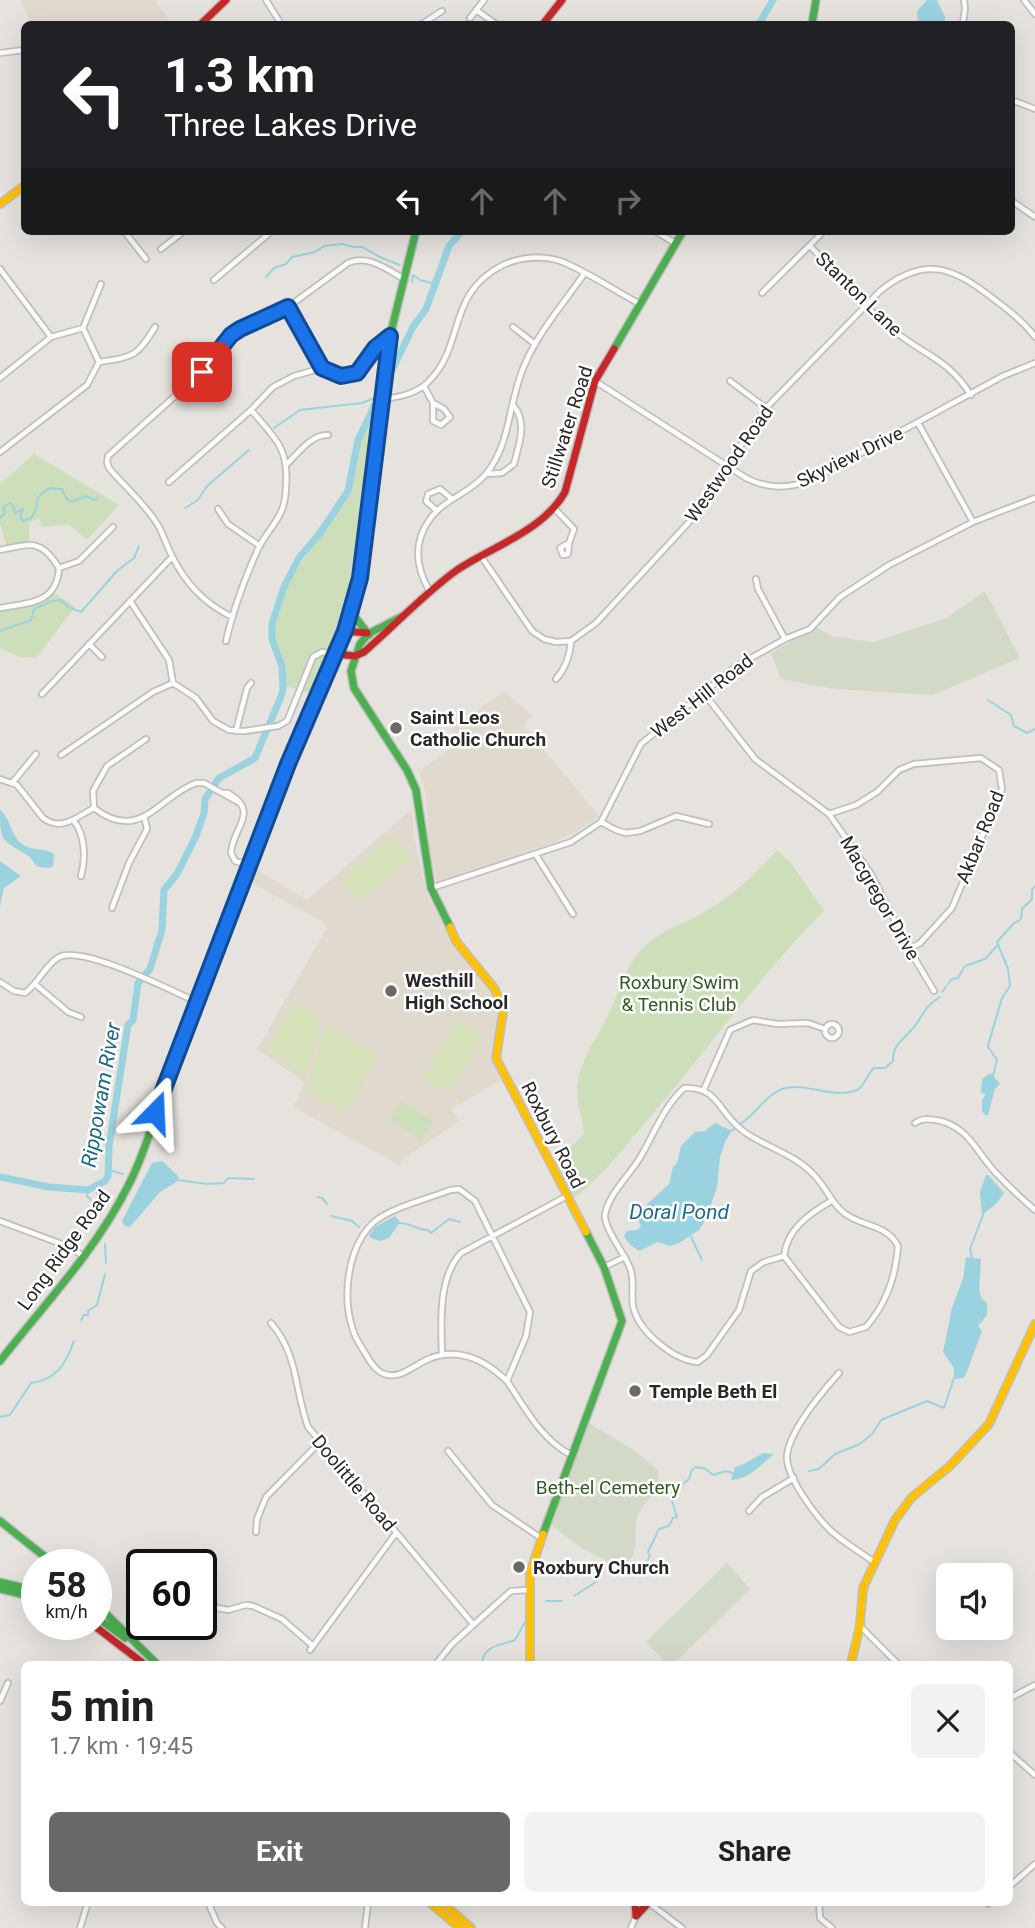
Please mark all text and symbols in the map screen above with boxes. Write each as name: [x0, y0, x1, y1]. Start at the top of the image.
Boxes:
text: 1.3 km: [164, 47, 315, 104]
icon: left: [49, 49, 140, 140]
text: Three Lakes Drive: [164, 106, 417, 144]
icon: left: [390, 182, 428, 220]
icon: ahead: [463, 182, 501, 220]
icon: ahead: [536, 182, 574, 220]
icon: right: [609, 182, 647, 220]
street label: Stanton Lane: [811, 247, 907, 341]
pin: [172, 342, 232, 402]
icon: arrive: [183, 353, 221, 391]
street label: Stillwater Road: [536, 363, 598, 491]
street label: Westwood Road: [680, 401, 778, 527]
street label: Skyview Drive: [793, 421, 907, 493]
street label: West Hill Road: [646, 649, 758, 743]
place label: Saint Leos Catholic Church: [410, 706, 546, 751]
marker: Saint Leos Catholic Church: [388, 720, 404, 736]
street label: Akbar Road: [951, 787, 1009, 887]
street label: Macgregor Drive: [835, 832, 925, 964]
place label: Westhill High School: [405, 969, 508, 1014]
park label: Roxbury Swim & Tennis Club: [619, 971, 739, 1016]
marker: Westhill High School: [383, 983, 399, 999]
water label: Rippowam River: [76, 1020, 126, 1169]
position arrow: [118, 1075, 192, 1149]
street label: Roxbury Road: [516, 1078, 590, 1192]
street label: Long Ridge Road: [13, 1185, 115, 1315]
water label: Doral Pond: [629, 1200, 729, 1224]
place label: Temple Beth El: [649, 1380, 777, 1403]
marker: Temple Beth El: [627, 1383, 643, 1399]
street label: Doolittle Road: [307, 1430, 401, 1536]
park label: Beth-el Cemetery: [536, 1476, 680, 1499]
speed limit sign: 60: [126, 1549, 217, 1640]
place label: Roxbury Church: [533, 1556, 669, 1579]
marker: Roxbury Church: [511, 1559, 527, 1575]
map controls: [936, 1563, 1013, 1640]
button: sound: [936, 1563, 1013, 1640]
text: 58: [46, 1565, 87, 1606]
text: km/h: [45, 1601, 88, 1622]
text: 5 min: [49, 1682, 155, 1731]
button: close: [911, 1684, 985, 1758]
text: 1.7 km · 19:45: [49, 1733, 193, 1760]
button: Exit: [49, 1812, 510, 1892]
button: Share: [524, 1812, 985, 1892]

